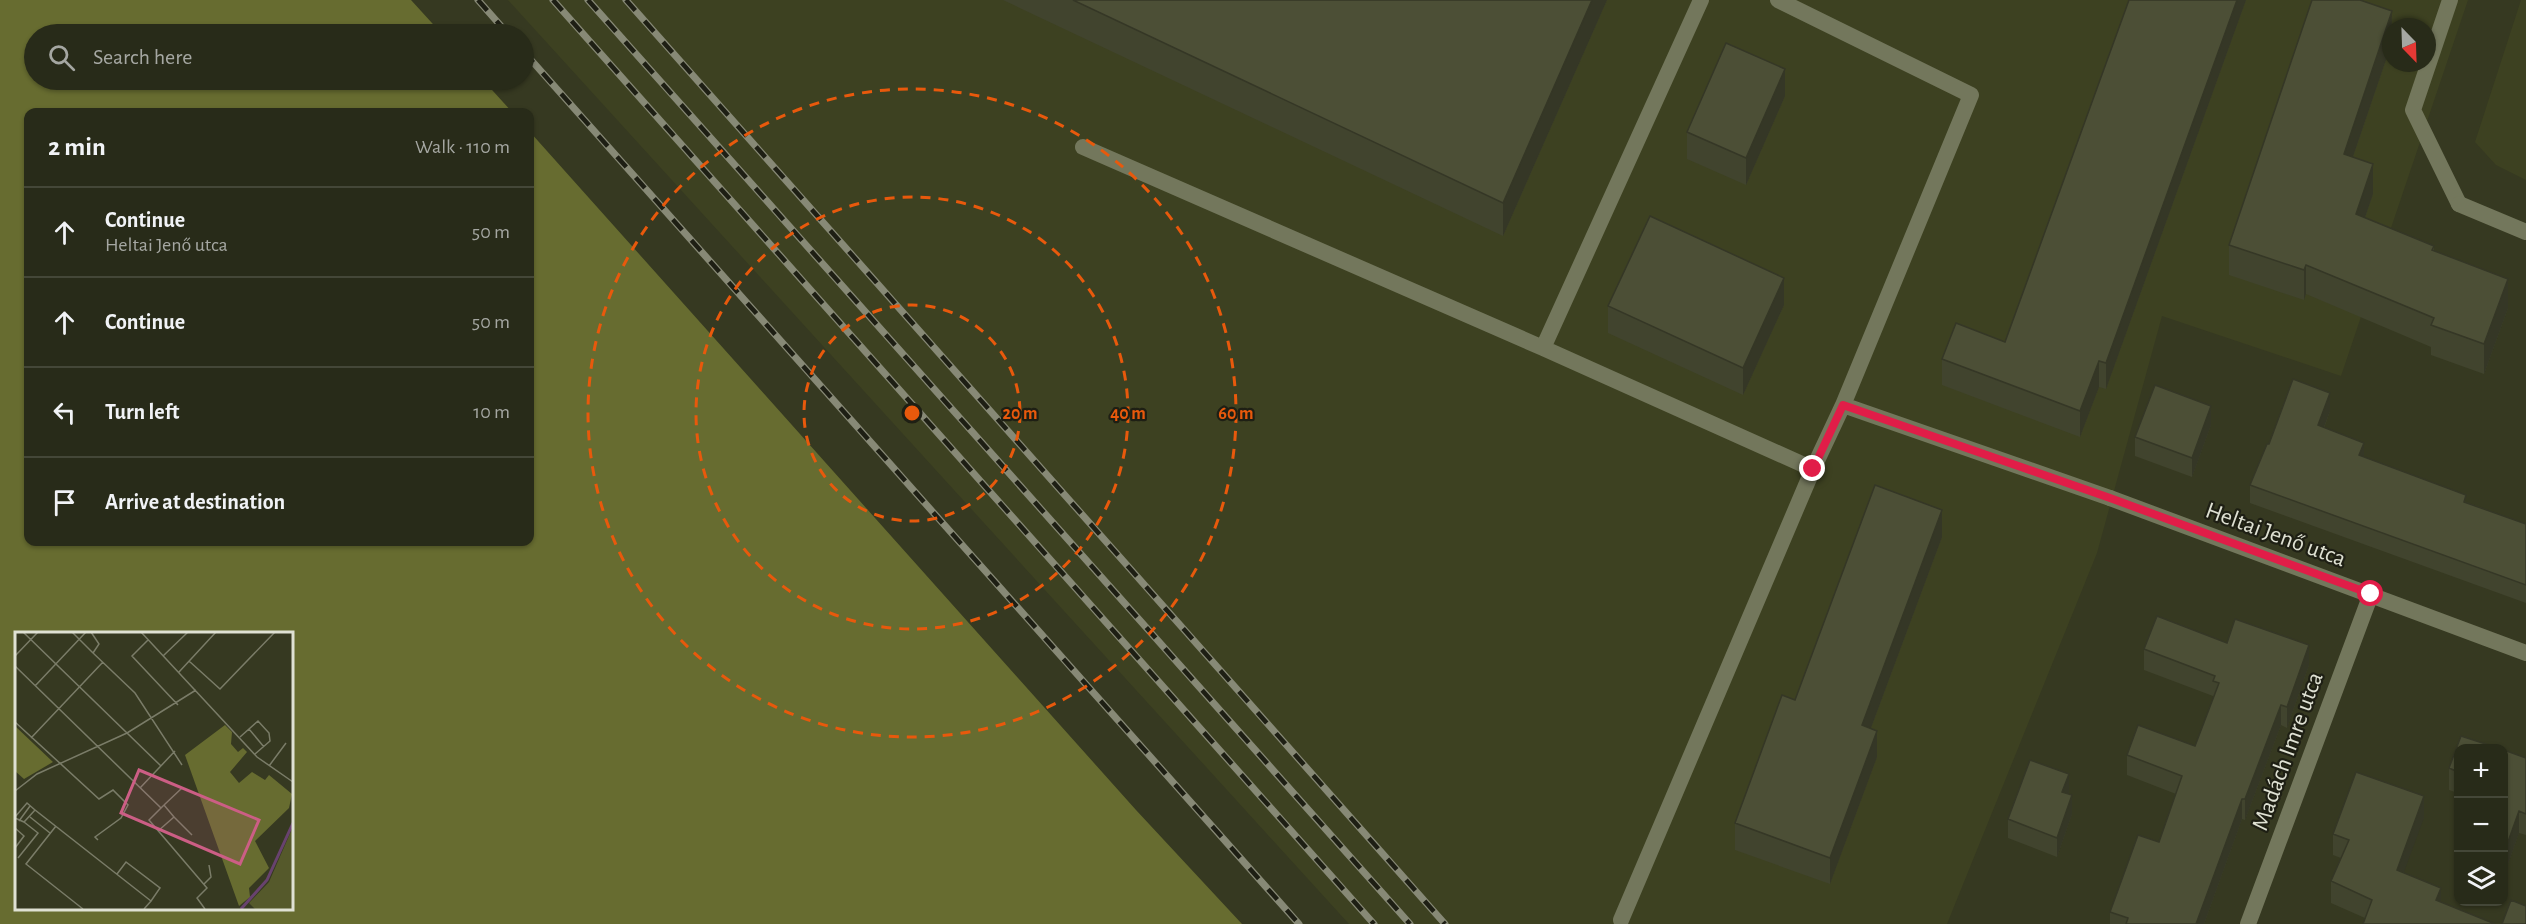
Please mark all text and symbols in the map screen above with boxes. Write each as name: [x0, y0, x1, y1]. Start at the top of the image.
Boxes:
north arrow: [2382, 18, 2436, 72]
search box: [24, 24, 534, 90]
icon: search: [45, 41, 78, 74]
text: Search here: [93, 46, 192, 68]
text: 2 min: [48, 134, 106, 160]
text: Walk · 110 m: [415, 137, 510, 157]
text: Continue: [105, 209, 185, 231]
icon: ahead: [48, 216, 81, 249]
text: 50 m: [472, 222, 510, 242]
text: Heltai Jenő utca: [105, 235, 228, 255]
icon: ahead: [48, 306, 81, 339]
text: Continue: [105, 311, 185, 333]
text: 50 m: [472, 312, 510, 332]
icon: left: [48, 396, 81, 429]
text: Turn left: [105, 401, 179, 423]
text: 10 m: [473, 402, 510, 422]
centre of rings: [902, 403, 922, 423]
text: 20 m: [1002, 405, 1038, 423]
text: 40 m: [1110, 405, 1146, 423]
text: 60 m: [1218, 405, 1254, 423]
route end: [1799, 455, 1825, 481]
icon: arrive: [48, 486, 81, 519]
text: Arrive at destination: [105, 491, 285, 513]
street label: Heltai Jenő utca: [2202, 498, 2349, 571]
route start: [2357, 580, 2383, 606]
inset map: [15, 632, 292, 909]
street label: Madách Imre utca: [2248, 669, 2328, 834]
map controls: [2454, 744, 2508, 906]
button: +: [2454, 744, 2508, 798]
button: −: [2454, 798, 2508, 852]
button: layers: [2454, 852, 2508, 906]

